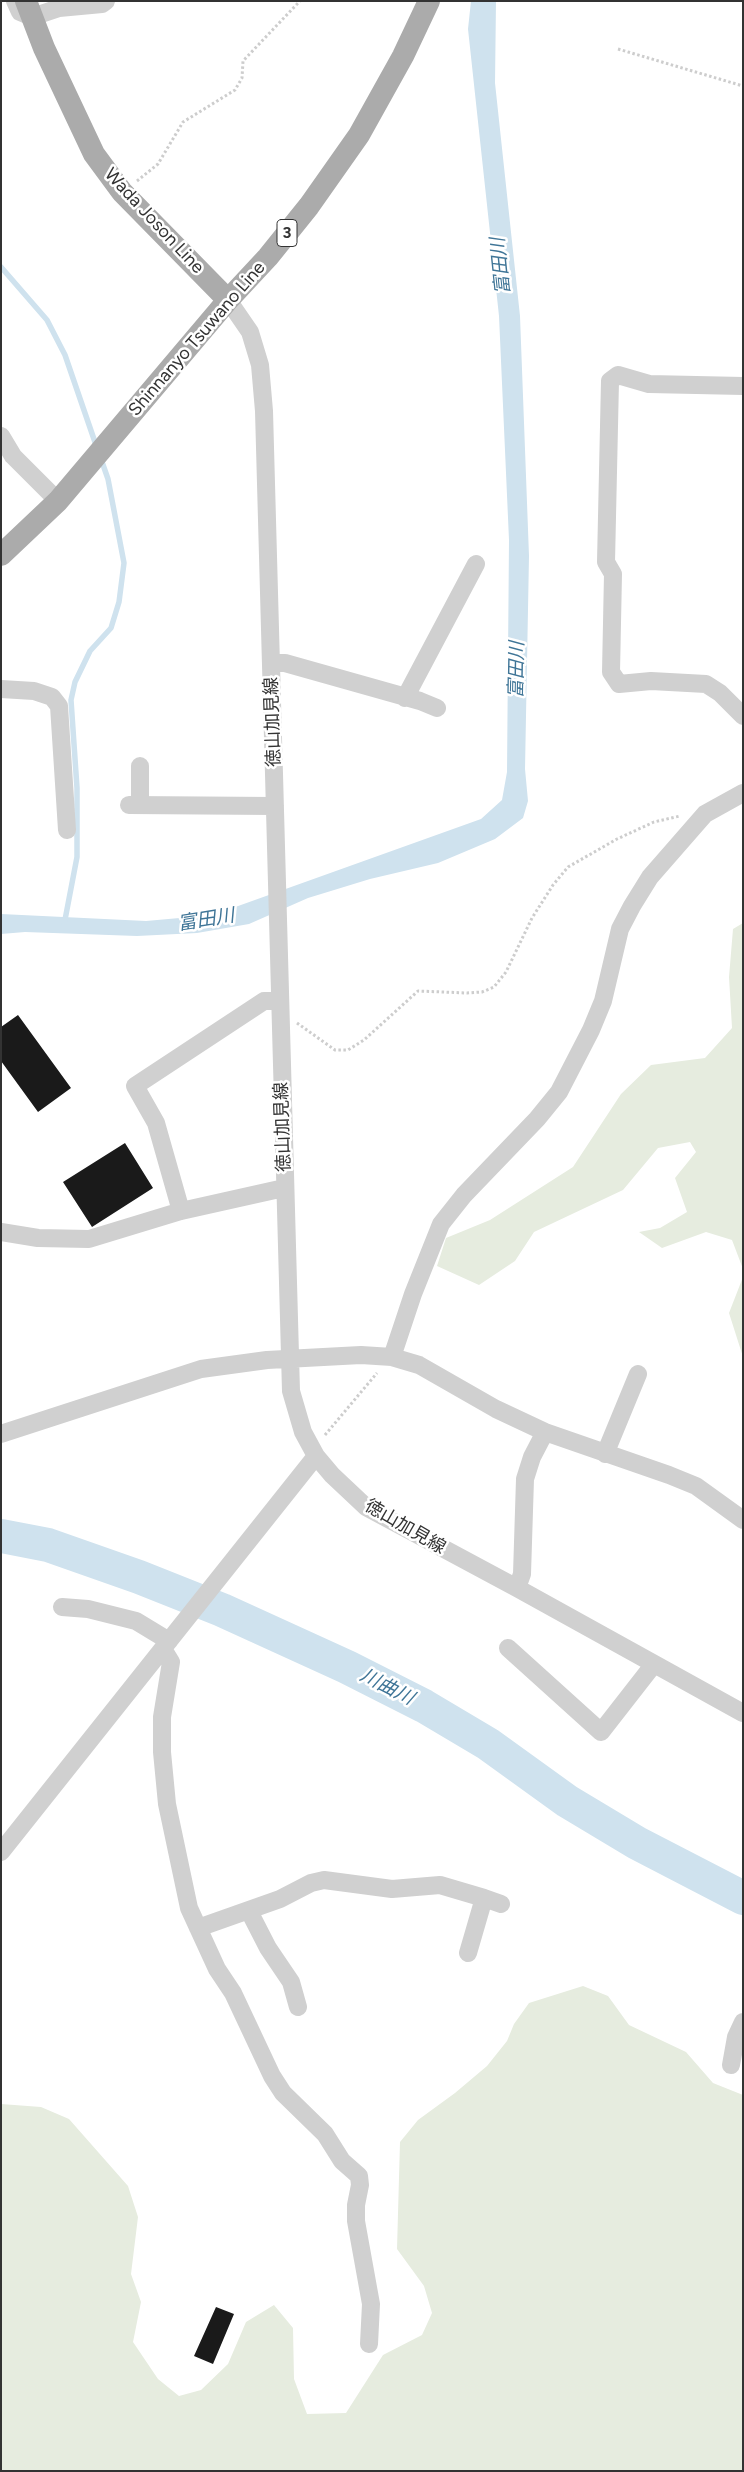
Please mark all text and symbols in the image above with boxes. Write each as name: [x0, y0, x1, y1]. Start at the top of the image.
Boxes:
street label: Wada Joson Line: [100, 164, 208, 278]
road number: 3: [277, 220, 297, 247]
water label: 富田川: [487, 236, 515, 296]
street label: Shinnanyo Tsuwano Line: [124, 257, 270, 421]
water label: 富田川: [505, 641, 529, 699]
street label: 徳山加見線: [261, 677, 285, 767]
water label: 富田川: [176, 904, 236, 936]
street label: 徳山加見線: [271, 1082, 295, 1172]
street label: 徳山加見線: [361, 1495, 449, 1559]
water label: 川曲川: [356, 1664, 418, 1710]

